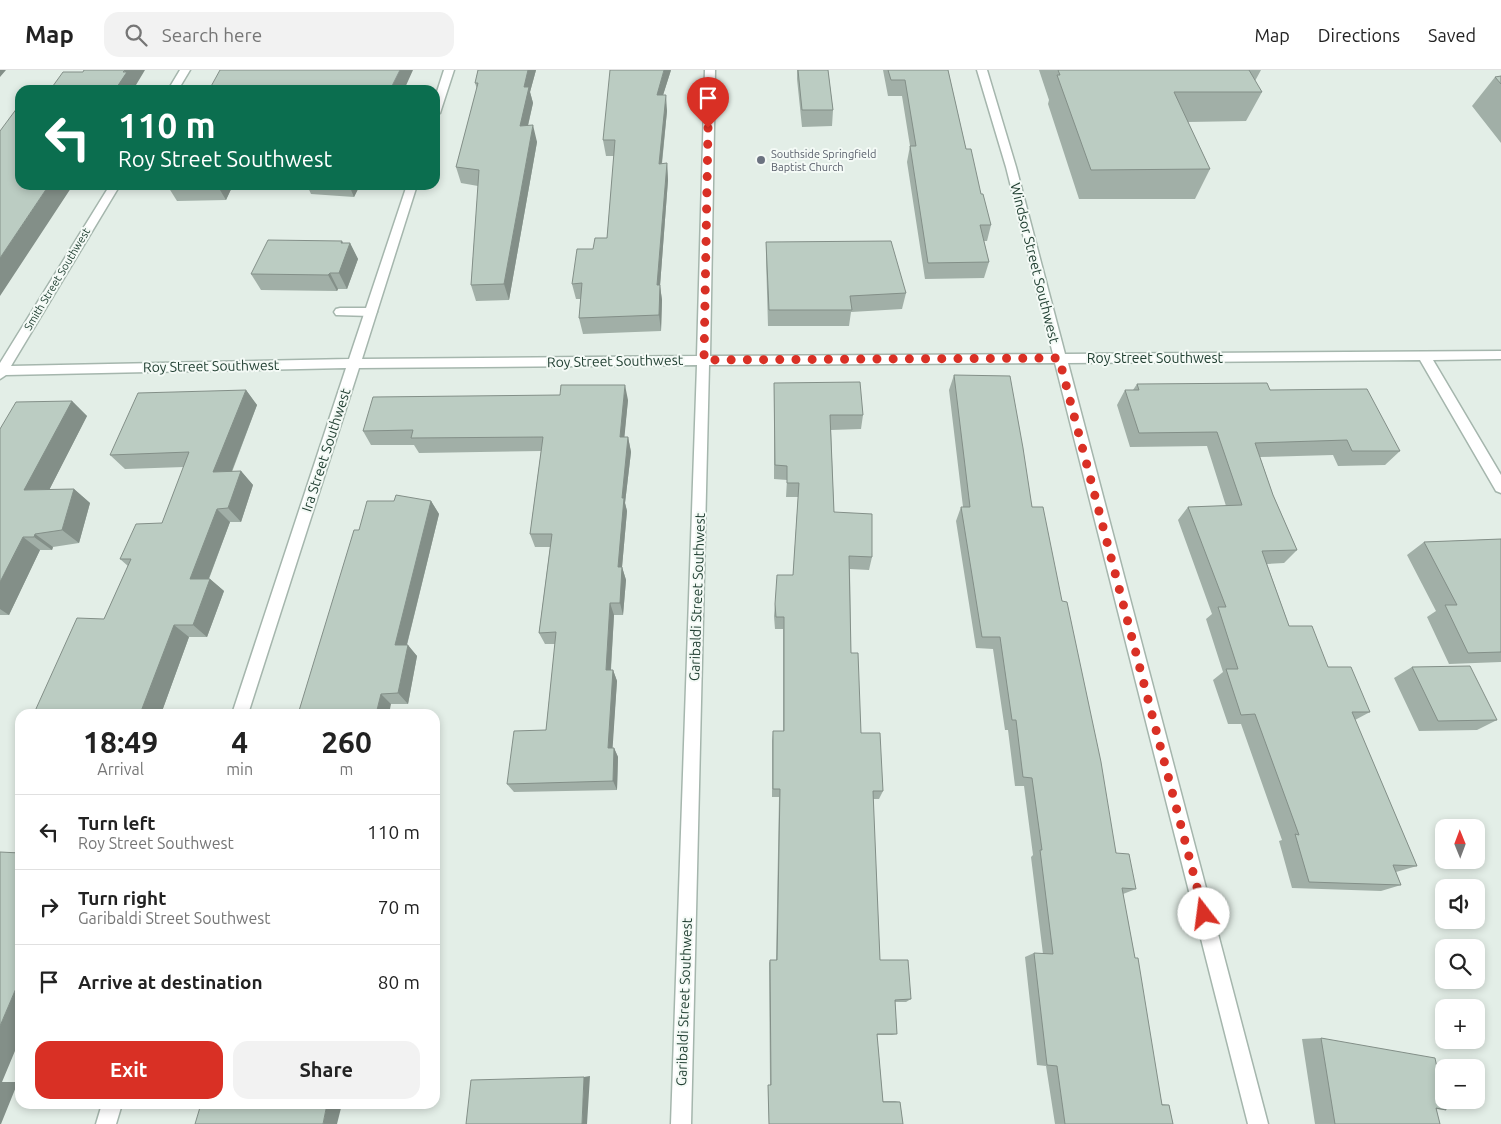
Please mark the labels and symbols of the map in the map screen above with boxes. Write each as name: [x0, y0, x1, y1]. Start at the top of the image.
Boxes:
pin: [687, 77, 729, 128]
place label: Southside Springfield Baptist Church: [771, 148, 876, 173]
marker: Southside Springfield Baptist Church: [755, 154, 767, 166]
street label: Windsor Street Southwest: [1007, 181, 1063, 345]
street label: Smith Street Southwest: [22, 225, 93, 332]
street label: Roy Street Southwest: [1087, 350, 1224, 366]
street label: Roy Street Southwest: [547, 352, 684, 370]
street label: Roy Street Southwest: [143, 357, 280, 375]
street label: Ira Street Southwest: [299, 386, 354, 514]
street label: Garibaldi Street Southwest: [686, 512, 708, 681]
north arrow: [1435, 819, 1485, 869]
position arrow: [1177, 887, 1229, 939]
street label: Garibaldi Street Southwest: [673, 917, 695, 1086]

